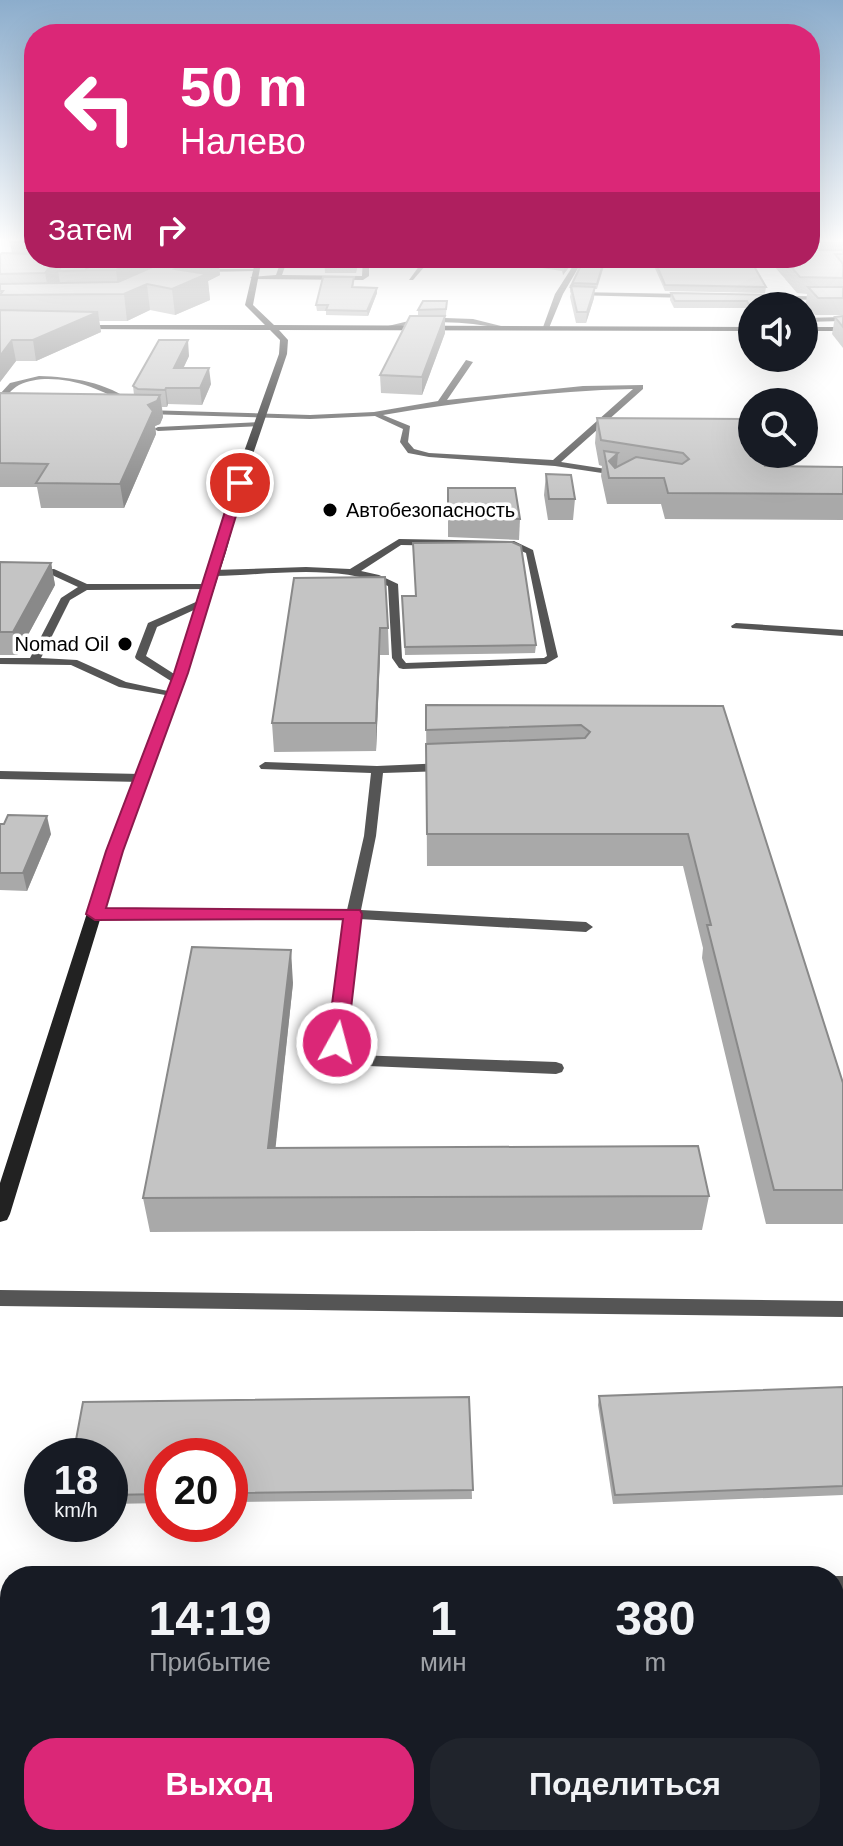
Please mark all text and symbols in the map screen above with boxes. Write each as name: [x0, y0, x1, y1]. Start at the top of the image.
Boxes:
text: 50 m: [180, 55, 308, 118]
icon: left: [48, 56, 152, 160]
text: Налево: [180, 121, 306, 162]
icon: right: [149, 208, 193, 252]
text: Затем: [48, 213, 133, 246]
map controls: [738, 292, 818, 468]
button: sound: [738, 292, 818, 372]
button: search: [738, 388, 818, 468]
pin: [206, 449, 274, 517]
icon: arrive: [218, 461, 262, 505]
place label: Автобезопасность: [346, 499, 515, 521]
marker: Автобезопасность: [321, 501, 339, 519]
place label: Nomad Oil: [15, 633, 109, 655]
marker: Nomad Oil: [116, 635, 134, 653]
position arrow: [295, 1001, 379, 1085]
speed limit sign: 20: [144, 1438, 248, 1542]
text: 18: [54, 1458, 98, 1502]
text: km/h: [54, 1499, 98, 1521]
text: 14:19: [149, 1592, 271, 1645]
text: 1: [430, 1592, 457, 1645]
text: 380: [615, 1592, 695, 1645]
text: Прибытие: [149, 1647, 271, 1677]
text: мин: [420, 1647, 467, 1677]
text: m: [645, 1647, 666, 1677]
button: Выход: [24, 1738, 414, 1830]
button: Поделиться: [430, 1738, 820, 1830]

